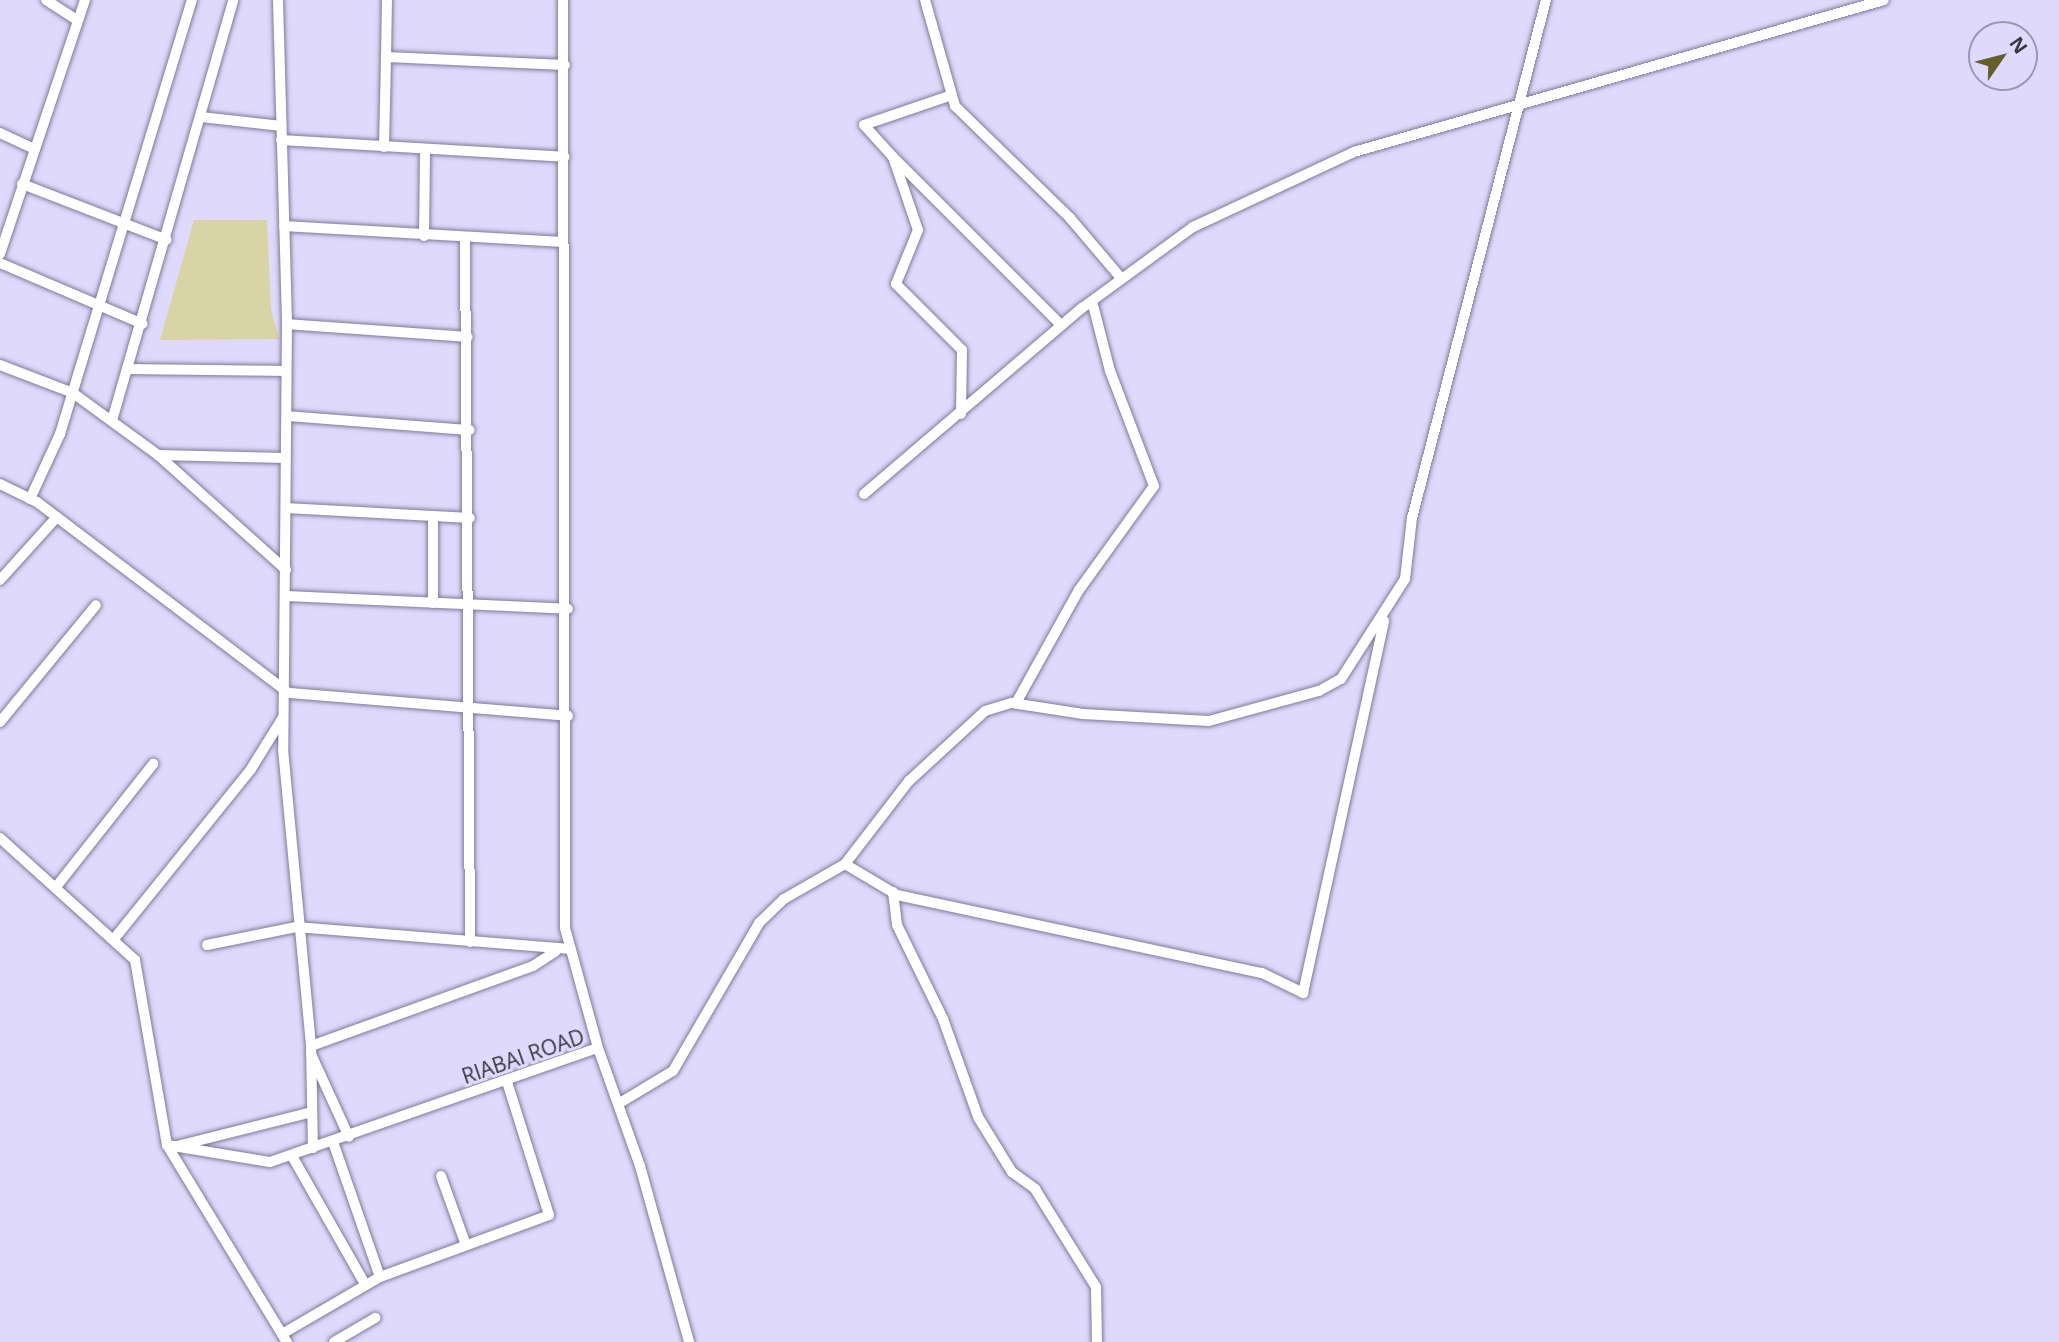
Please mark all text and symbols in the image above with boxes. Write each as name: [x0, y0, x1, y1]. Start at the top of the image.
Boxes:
north arrow: [1968, 21, 2038, 91]
text: N: [2003, 31, 2034, 59]
street label: RIABAI ROAD: [458, 1023, 588, 1089]

